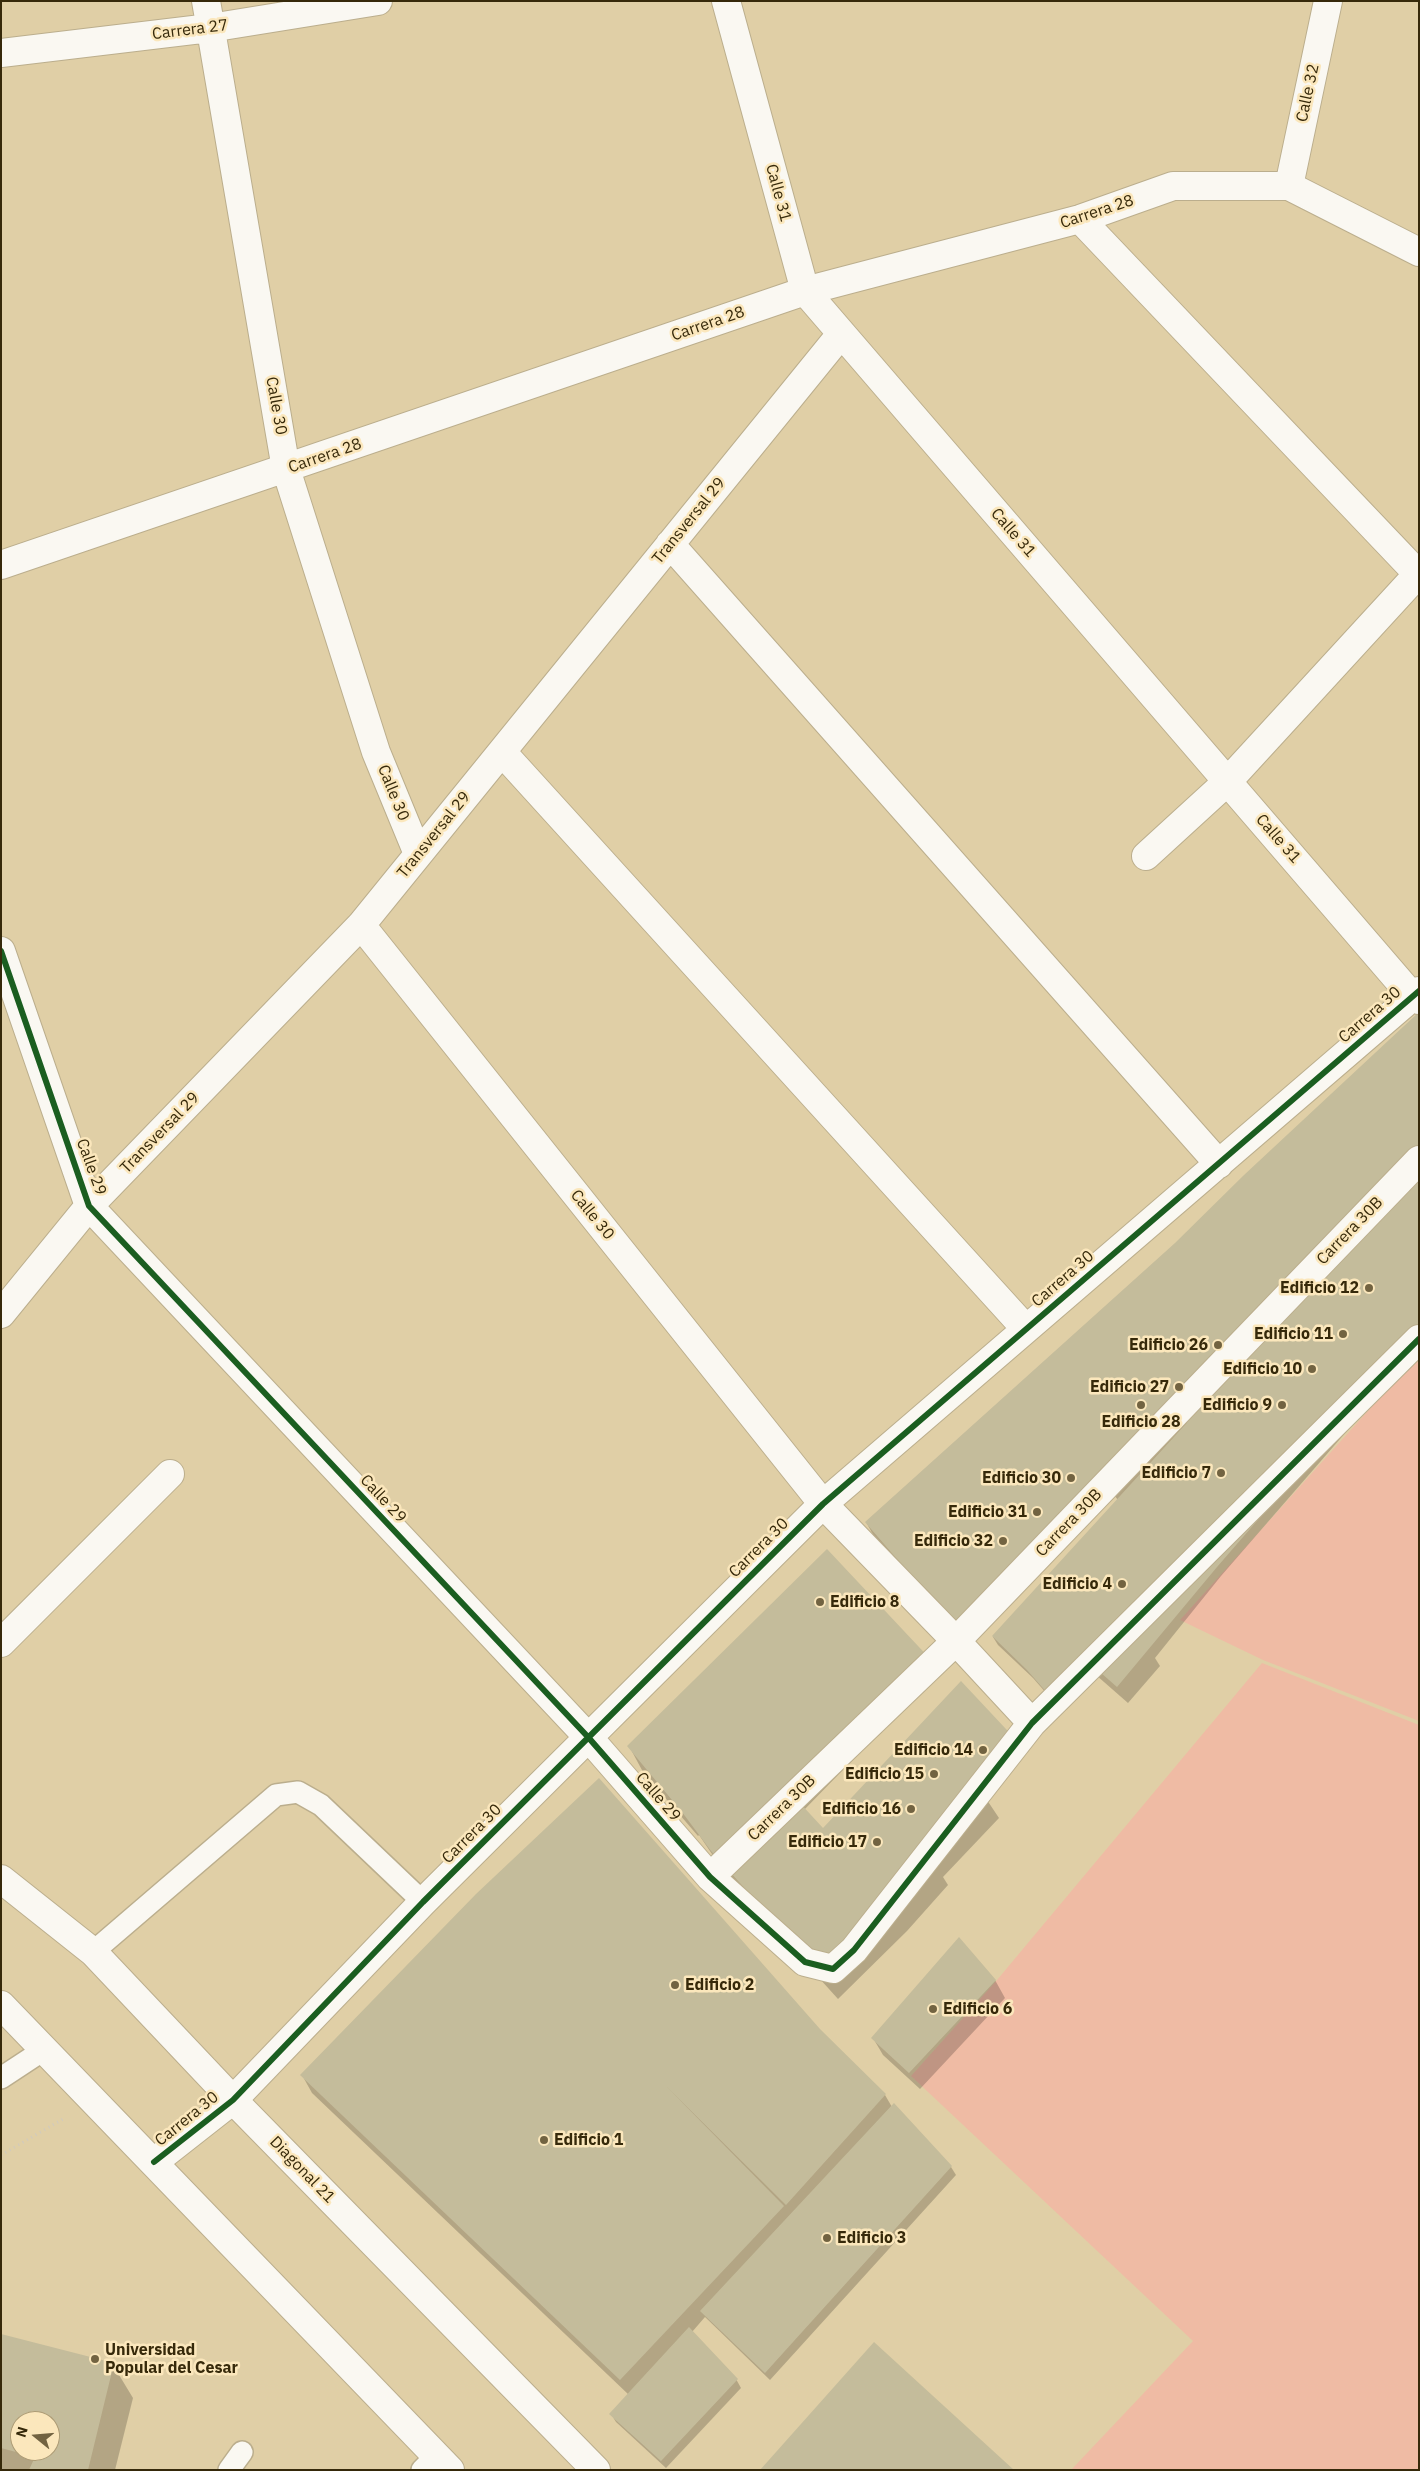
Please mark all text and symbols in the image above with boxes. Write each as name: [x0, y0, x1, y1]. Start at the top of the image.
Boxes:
street label: Carrera 27: [151, 16, 229, 44]
street label: Calle 32: [1292, 62, 1324, 124]
street label: Calle 31: [761, 162, 795, 224]
street label: Carrera 28: [1058, 191, 1136, 233]
street label: Carrera 28: [669, 303, 747, 345]
street label: Calle 30: [261, 375, 291, 437]
street label: Carrera 28: [286, 435, 364, 477]
street label: Transversal 29: [648, 474, 730, 568]
street label: Calle 31: [986, 504, 1040, 562]
street label: Calle 30: [373, 762, 413, 824]
street label: Transversal 29: [393, 788, 475, 882]
street label: Calle 31: [1251, 810, 1305, 868]
street label: Carrera 30: [1335, 983, 1405, 1047]
street label: Transversal 29: [116, 1088, 204, 1178]
street label: Calle 29: [72, 1136, 110, 1198]
street label: Calle 30: [566, 1186, 618, 1244]
street label: Carrera 30B: [1313, 1193, 1387, 1269]
street label: Carrera 30: [1028, 1247, 1098, 1311]
place label: Edificio 12: [1280, 1278, 1359, 1298]
marker: Edificio 12: [1363, 1282, 1375, 1294]
place label: Edificio 11: [1254, 1324, 1333, 1344]
marker: Edificio 11: [1337, 1328, 1349, 1340]
place label: Edificio 26: [1129, 1335, 1208, 1355]
marker: Edificio 26: [1212, 1339, 1224, 1351]
place label: Edificio 10: [1223, 1359, 1302, 1379]
marker: Edificio 10: [1306, 1363, 1318, 1375]
place label: Edificio 27: [1090, 1377, 1169, 1397]
marker: Edificio 27: [1173, 1381, 1185, 1393]
place label: Edificio 9: [1203, 1395, 1272, 1415]
marker: Edificio 28: [1135, 1399, 1147, 1411]
marker: Edificio 9: [1276, 1399, 1288, 1411]
place label: Edificio 28: [1101, 1412, 1181, 1432]
place label: Edificio 7: [1142, 1463, 1211, 1483]
marker: Edificio 7: [1215, 1467, 1227, 1479]
place label: Edificio 30: [982, 1468, 1061, 1488]
street label: Calle 29: [356, 1471, 410, 1527]
marker: Edificio 30: [1065, 1472, 1077, 1484]
street label: Carrera 30B: [1032, 1485, 1106, 1561]
place label: Edificio 31: [948, 1502, 1027, 1522]
marker: Edificio 31: [1031, 1506, 1043, 1518]
street label: Carrera 30: [725, 1514, 793, 1582]
place label: Edificio 32: [914, 1531, 993, 1551]
marker: Edificio 32: [997, 1535, 1009, 1547]
place label: Edificio 4: [1043, 1574, 1112, 1594]
marker: Edificio 4: [1116, 1578, 1128, 1590]
place label: Edificio 8: [830, 1592, 899, 1612]
marker: Edificio 8: [814, 1596, 826, 1608]
place label: Edificio 14: [894, 1740, 973, 1760]
marker: Edificio 14: [977, 1744, 989, 1756]
place label: Edificio 15: [845, 1764, 924, 1784]
street label: Calle 29: [631, 1768, 685, 1826]
marker: Edificio 15: [928, 1768, 940, 1780]
street label: Carrera 30B: [744, 1771, 820, 1845]
place label: Edificio 16: [822, 1799, 901, 1819]
street label: Carrera 30: [438, 1800, 506, 1868]
marker: Edificio 16: [905, 1803, 917, 1815]
place label: Edificio 17: [788, 1832, 867, 1852]
marker: Edificio 17: [871, 1836, 883, 1848]
place label: Edificio 2: [685, 1975, 754, 1995]
marker: Edificio 2: [669, 1979, 681, 1991]
place label: Edificio 6: [943, 1999, 1012, 2019]
marker: Edificio 6: [927, 2003, 939, 2015]
street label: Carrera 30: [151, 2088, 223, 2150]
place label: Edificio 1: [554, 2130, 623, 2150]
street label: Diagonal 21: [265, 2133, 339, 2207]
marker: Edificio 1: [538, 2134, 550, 2146]
place label: Edificio 3: [837, 2228, 906, 2248]
marker: Edificio 3: [821, 2232, 833, 2244]
place label: Universidad Popular del Cesar: [105, 2340, 238, 2378]
marker: Universidad Popular del Cesar: [89, 2353, 101, 2365]
north arrow: [10, 2411, 60, 2461]
text: N: [12, 2424, 32, 2439]

